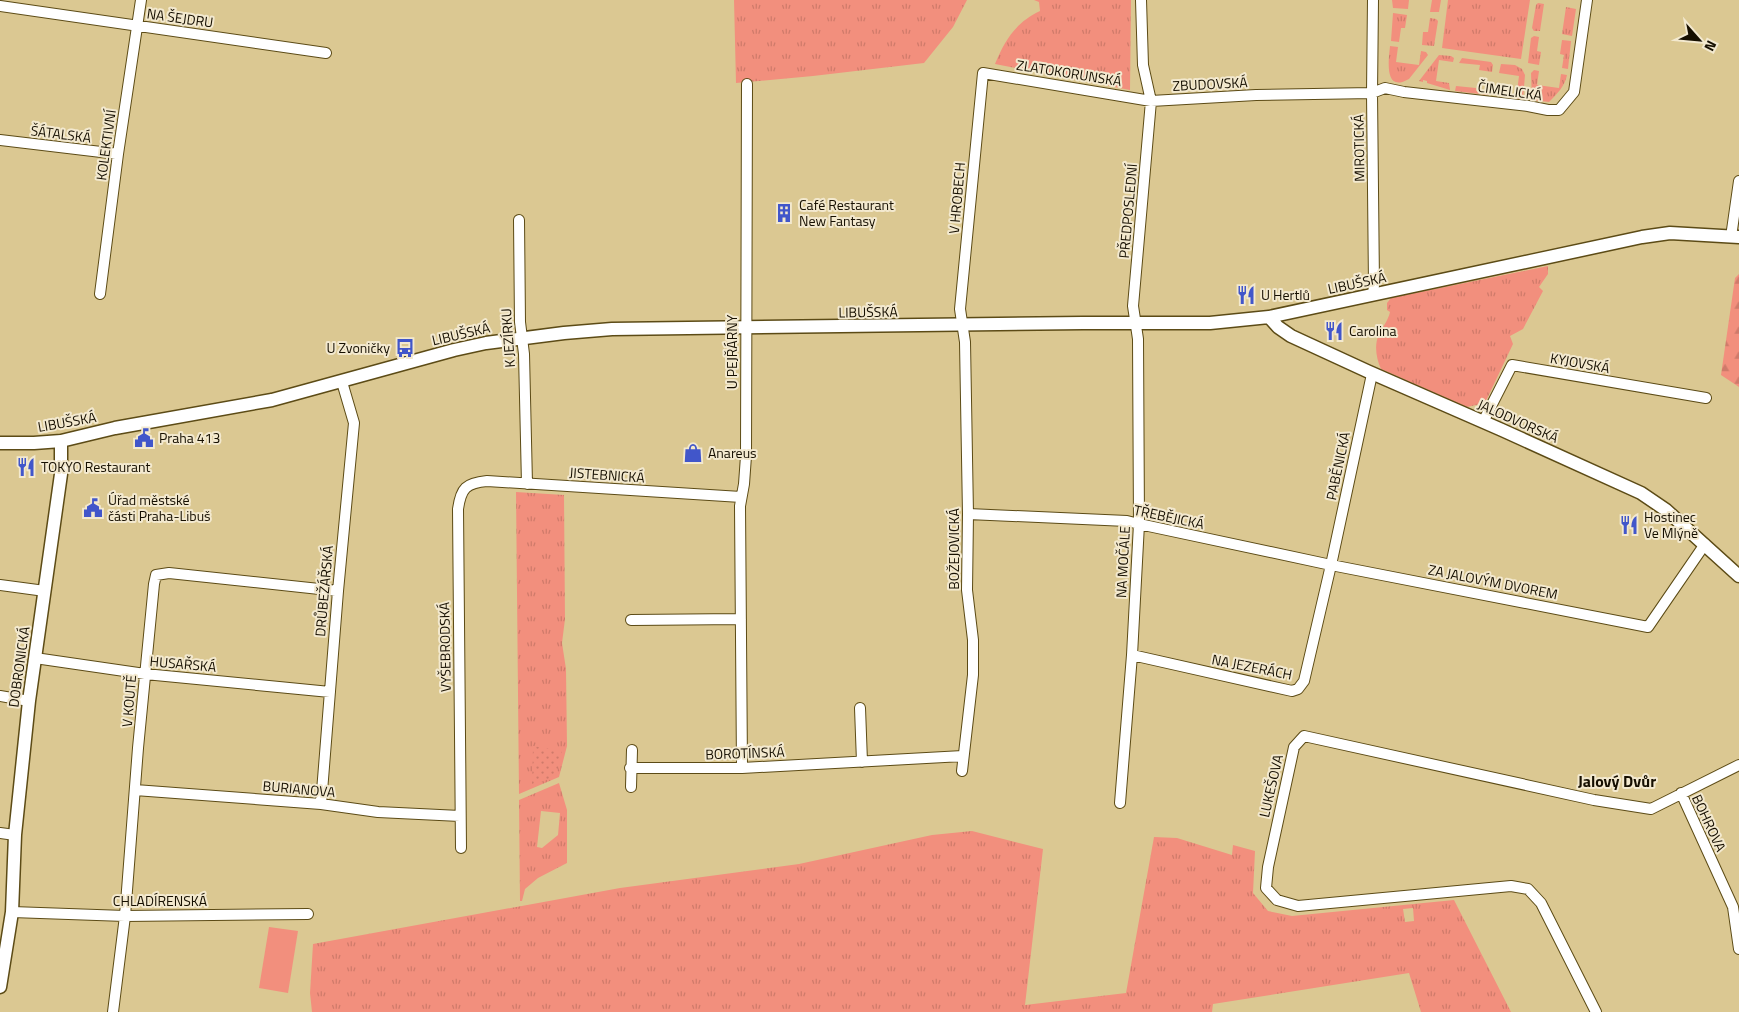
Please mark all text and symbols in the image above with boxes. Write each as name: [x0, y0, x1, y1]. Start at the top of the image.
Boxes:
street label: NA ŠEJDRU: [145, 2, 215, 33]
north arrow: [1674, 15, 1724, 65]
text: N: [1699, 37, 1723, 55]
street label: ZLATOKORUNSKÁ: [1015, 54, 1124, 91]
street label: ZBUDOVSKÁ: [1172, 71, 1249, 96]
street label: ČIMELICKÁ: [1477, 76, 1544, 105]
street label: KOLEKTIVNÍ: [90, 108, 121, 182]
street label: MIROTICKÁ: [1347, 113, 1370, 182]
street label: ŠÁTALSKÁ: [30, 119, 93, 148]
street label: V HROBECH: [943, 161, 970, 235]
street label: PŘEDPOSLEDNÍ: [1113, 162, 1142, 259]
place label: Café Restaurant New Fantasy: [799, 194, 894, 231]
building icon: Café Restaurant New Fantasy: [773, 202, 795, 224]
street label: LIBUŠSKÁ: [1326, 266, 1389, 299]
restaurant icon: U Hertlů: [1235, 284, 1257, 306]
place label: U Hertlů: [1261, 284, 1310, 305]
street label: LIBUŠSKÁ: [838, 300, 898, 323]
street label: K JEZÍRKU: [495, 308, 520, 368]
street label: U PEJŘÁRNY: [721, 314, 742, 389]
street label: LIBUŠSKÁ: [430, 316, 493, 350]
restaurant icon: Carolina: [1323, 320, 1345, 342]
place label: Carolina: [1349, 320, 1397, 341]
place label: U Zvoničky: [326, 337, 390, 358]
bus stop icon: U Zvoničky: [394, 337, 416, 359]
street label: KYJOVSKÁ: [1549, 347, 1612, 378]
street label: JALODVORSKÁ: [1474, 393, 1563, 448]
street label: LIBUŠSKÁ: [36, 406, 99, 437]
public building icon: Praha 413: [133, 427, 155, 449]
place label: Praha 413: [159, 427, 220, 448]
street label: PABĚNICKÁ: [1320, 429, 1355, 502]
shop icon: Anareus: [682, 442, 704, 464]
place label: Anareus: [708, 442, 757, 463]
restaurant icon: TOKYO Restaurant: [15, 456, 37, 478]
place label: TOKYO Restaurant: [41, 456, 151, 477]
street label: JISTEBNICKÁ: [569, 461, 646, 488]
place label: Úřad městské části Praha-Libuš: [108, 489, 211, 526]
public building icon: Úřad městské části Praha-Libuš: [82, 497, 104, 519]
street label: TŘEBĚJICKÁ: [1132, 499, 1207, 534]
place label: Hostinec Ve Mlýně: [1644, 506, 1698, 543]
street label: BOŽEJOVICKÁ: [943, 508, 964, 590]
restaurant icon: Hostinec Ve Mlýně: [1618, 514, 1640, 536]
street label: NA MOČÁLE: [1110, 525, 1135, 599]
street label: DRŮBEŽÁŘSKÁ: [309, 544, 338, 637]
street label: ZA JALOVÝM DVOREM: [1427, 559, 1560, 604]
street label: VYŠEBRODSKÁ: [433, 601, 456, 692]
street label: DOBRONICKÁ: [2, 624, 35, 709]
street label: NA JEZERÁCH: [1210, 648, 1294, 685]
street label: HUSAŘSKÁ: [149, 650, 218, 677]
street label: V KOUTĚ: [116, 674, 141, 728]
street label: BOROTÍNSKÁ: [705, 741, 786, 764]
street label: LUKEŠOVA: [1253, 752, 1288, 819]
district label: Jalový Dvůr: [1578, 769, 1656, 793]
street label: BURIANOVA: [262, 775, 337, 802]
street label: BOHROVA: [1687, 791, 1732, 856]
street label: CHLADÍRENSKÁ: [113, 890, 208, 911]

